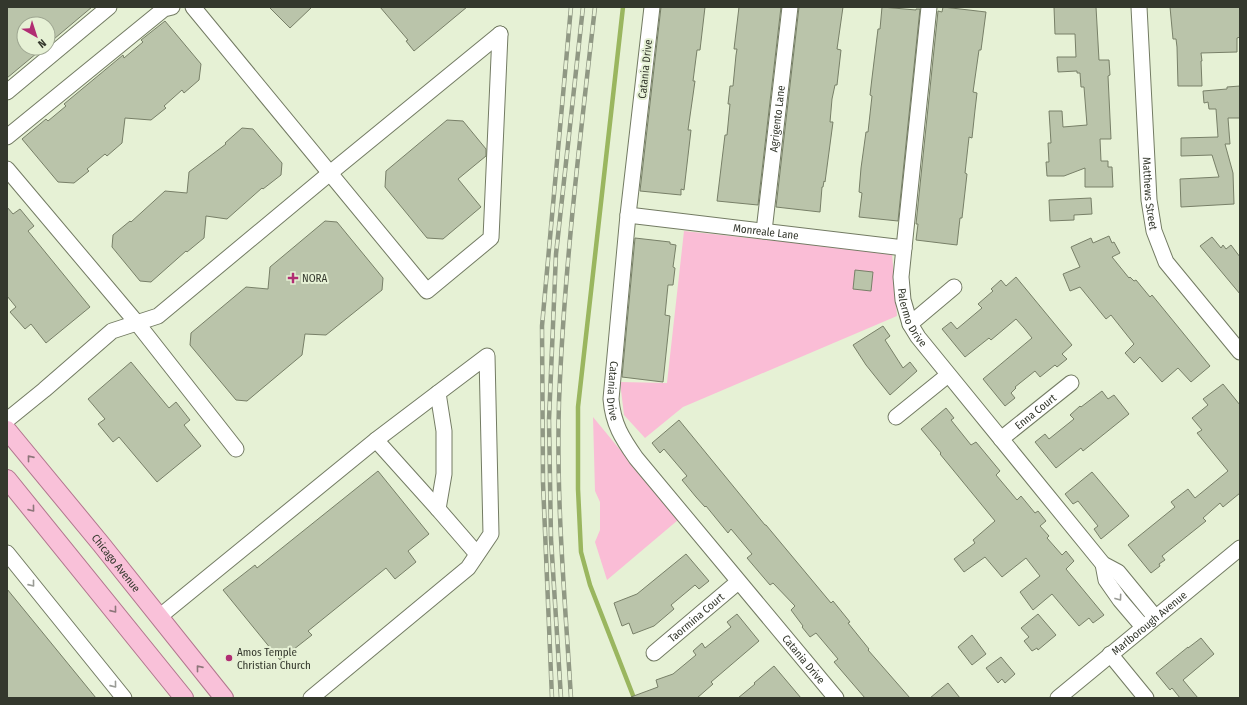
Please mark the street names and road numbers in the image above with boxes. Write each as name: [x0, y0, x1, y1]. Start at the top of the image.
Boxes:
street label: Catania Drive: [636, 39, 655, 99]
street label: Agrigento Lane: [767, 85, 788, 153]
street label: Matthews Street: [1140, 157, 1160, 232]
street label: Monreale Lane: [732, 222, 799, 242]
street label: Palermo Drive: [895, 288, 929, 350]
street label: Catania Drive: [604, 361, 621, 422]
street label: Enna Court: [1012, 391, 1059, 432]
street label: Chicago Avenue: [89, 532, 143, 595]
street label: Marlborough Avenue: [1109, 589, 1190, 658]
street label: Taormina Court: [666, 590, 727, 645]
street label: Catania Drive: [779, 632, 827, 687]

